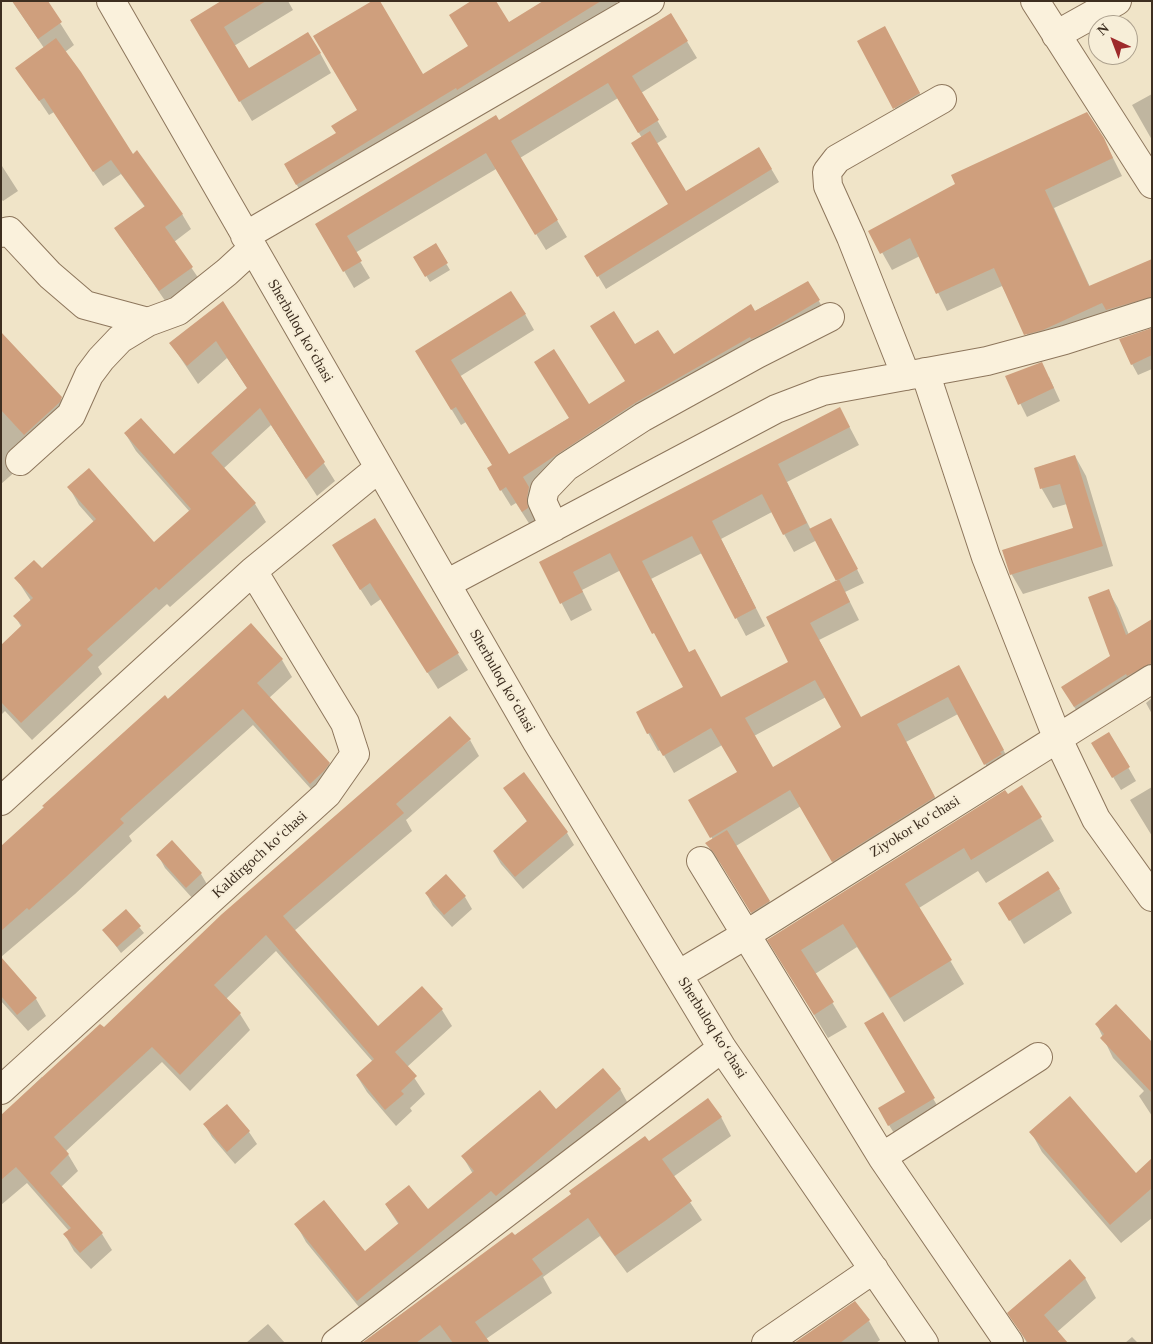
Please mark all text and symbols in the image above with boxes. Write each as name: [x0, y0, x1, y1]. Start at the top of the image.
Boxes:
north arrow: [1088, 15, 1138, 65]
text: N: [1094, 20, 1112, 38]
street label: Sherbuloq koʻchasi: [263, 276, 337, 386]
street label: Sherbuloq koʻchasi: [465, 626, 539, 736]
street label: Ziyokor koʻchasi: [867, 792, 963, 862]
street label: Kaldirgoch koʻchasi: [209, 808, 311, 902]
street label: Sherbuloq koʻchasi: [674, 974, 750, 1082]

